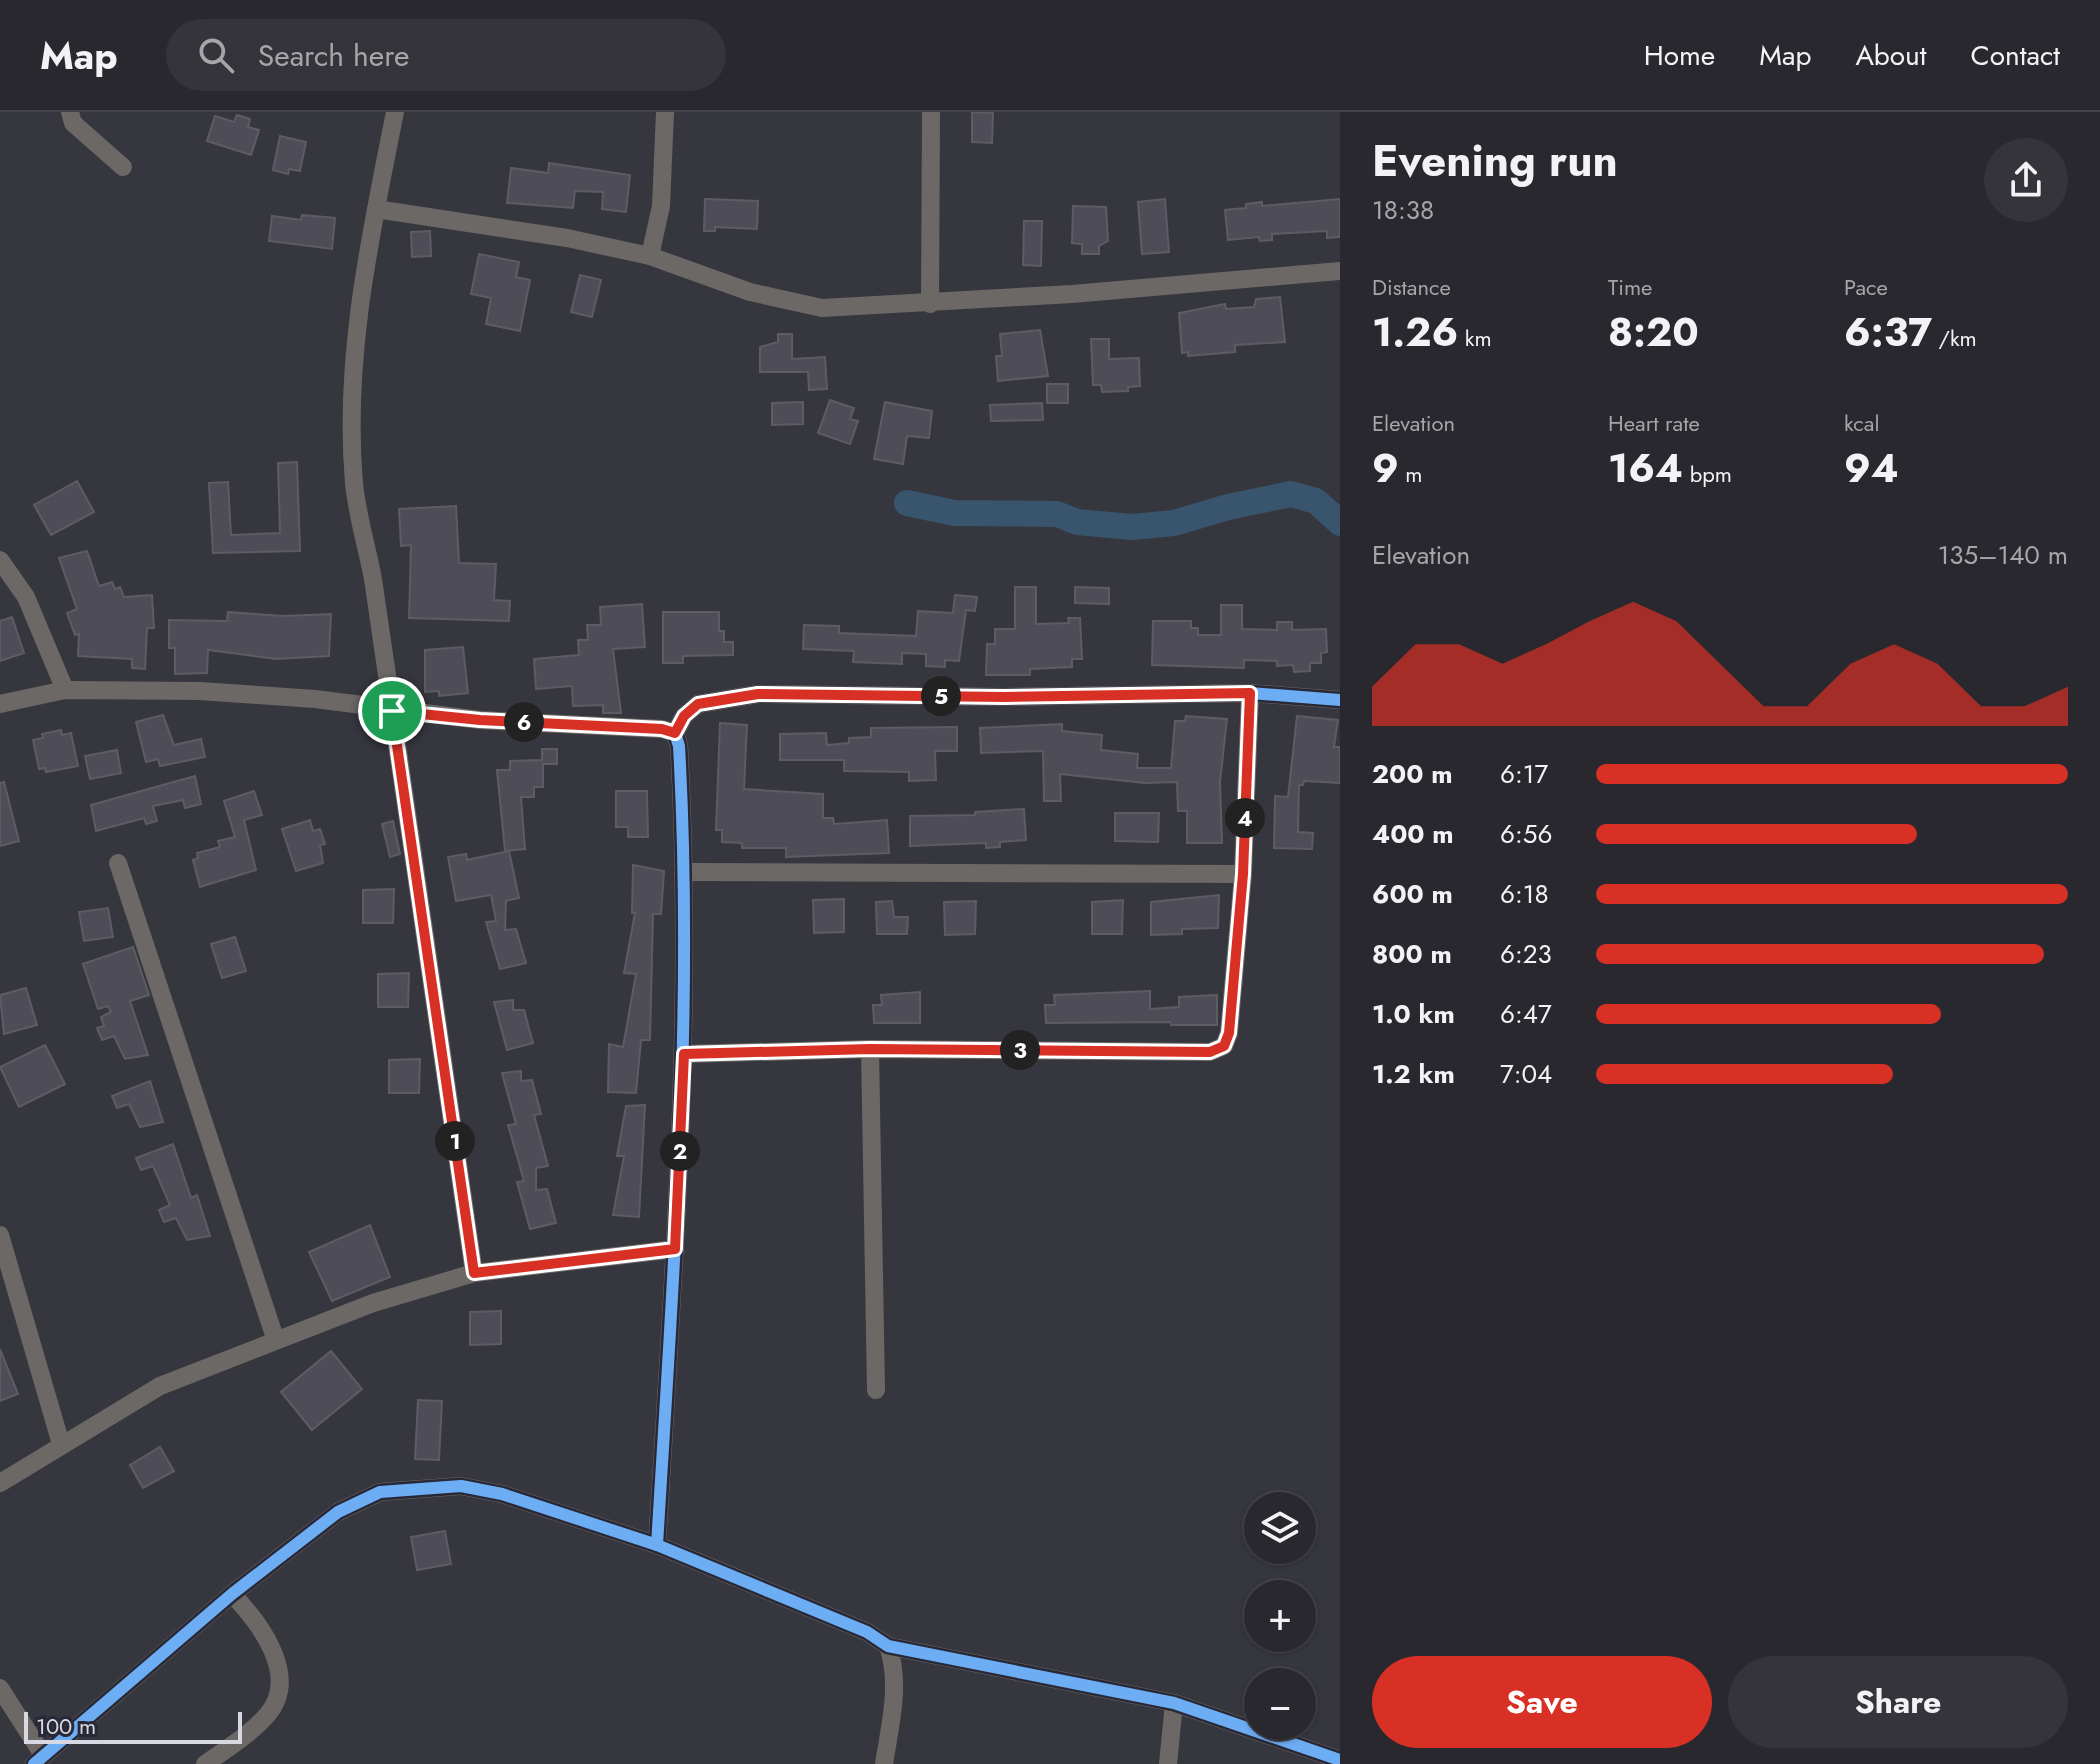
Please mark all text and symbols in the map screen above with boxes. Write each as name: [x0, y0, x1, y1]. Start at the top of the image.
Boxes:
search box: [166, 19, 726, 91]
text: Map: [40, 28, 118, 83]
icon: search: [194, 33, 238, 77]
text: Search here: [258, 34, 410, 77]
text: Home: [1644, 35, 1715, 76]
text: Map: [1759, 35, 1811, 76]
text: About: [1855, 35, 1927, 76]
text: Contact: [1971, 35, 2060, 76]
text: Evening run: [1372, 129, 1618, 193]
button: share: [1984, 138, 2068, 222]
text: 18:38: [1372, 191, 1434, 229]
text: Distance: [1372, 271, 1451, 303]
text: Time: [1608, 271, 1652, 303]
text: Pace: [1844, 271, 1888, 303]
text: 1.26: [1372, 303, 1458, 361]
text: 8:20: [1608, 303, 1699, 361]
text: 6:37: [1844, 303, 1932, 361]
text: km: [1458, 322, 1492, 354]
text: /km: [1932, 322, 1977, 354]
text: Elevation: [1372, 407, 1455, 439]
text: Heart rate: [1608, 407, 1700, 439]
text: kcal: [1844, 407, 1880, 439]
text: 9: [1372, 439, 1399, 497]
text: 164: [1608, 439, 1683, 497]
text: 94: [1844, 439, 1899, 497]
text: m: [1399, 458, 1423, 490]
text: bpm: [1683, 458, 1732, 490]
text: Elevation: [1372, 536, 1470, 574]
text: 135–140 m: [1938, 536, 2068, 574]
pin: 5: [921, 676, 961, 716]
pin: [358, 677, 426, 745]
text: 5: [934, 680, 948, 712]
icon: arrive: [370, 689, 414, 733]
pin: 6: [504, 702, 544, 742]
text: 6: [517, 706, 531, 738]
text: 200 m: [1372, 755, 1453, 793]
text: 6:17: [1500, 755, 1548, 793]
pin: 4: [1225, 798, 1265, 838]
text: 4: [1237, 802, 1253, 834]
text: 400 m: [1372, 815, 1454, 853]
text: 6:56: [1500, 815, 1552, 853]
text: 600 m: [1372, 875, 1453, 913]
text: 6:18: [1500, 875, 1549, 913]
text: 800 m: [1372, 935, 1452, 973]
text: 6:23: [1500, 935, 1552, 973]
text: 1.0 km: [1372, 995, 1455, 1033]
text: 6:47: [1500, 995, 1552, 1033]
pin: 3: [1000, 1030, 1040, 1070]
text: 3: [1013, 1034, 1027, 1066]
text: 1.2 km: [1372, 1055, 1455, 1093]
text: 7:04: [1500, 1055, 1552, 1093]
pin: 1: [435, 1121, 475, 1161]
text: 1: [449, 1125, 461, 1157]
pin: 2: [660, 1131, 700, 1171]
text: 2: [673, 1135, 687, 1167]
map controls: [1244, 1492, 1316, 1740]
button: layers: [1244, 1492, 1316, 1564]
button: +: [1244, 1580, 1316, 1652]
button: Save: [1372, 1656, 1712, 1748]
button: Share: [1728, 1656, 2068, 1748]
button: −: [1244, 1668, 1316, 1740]
scale bar: [24, 1708, 242, 1744]
text: 100 m: [36, 1710, 96, 1742]

